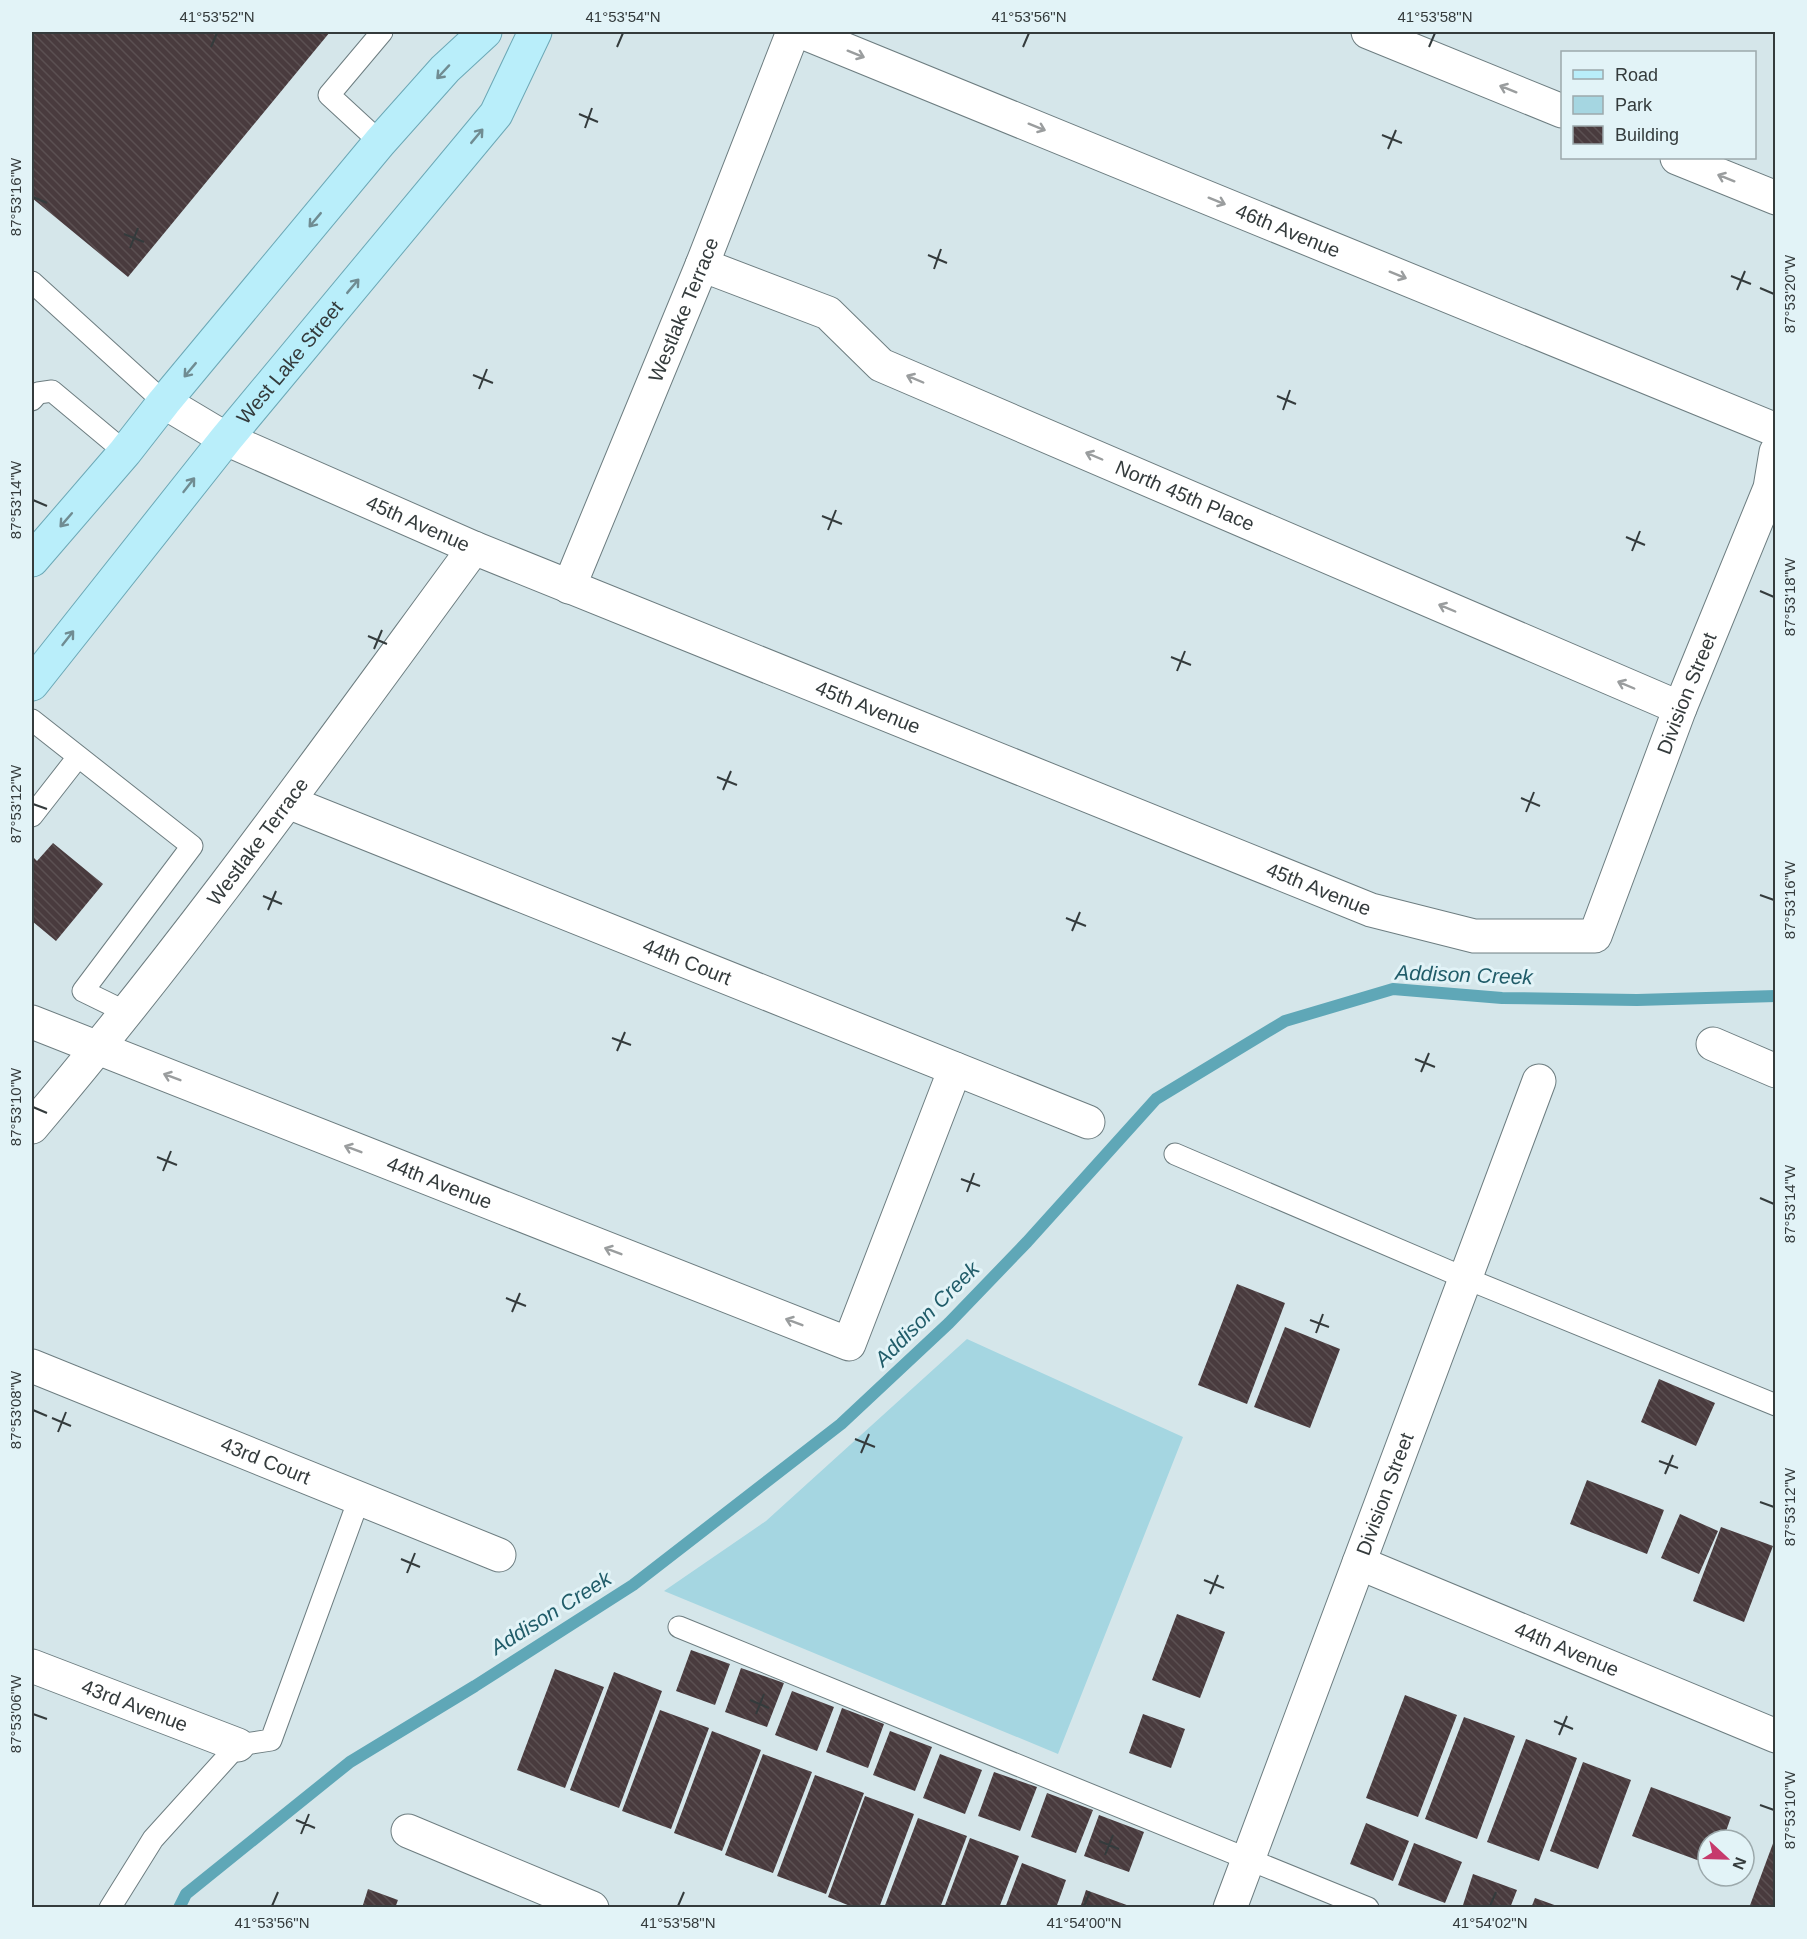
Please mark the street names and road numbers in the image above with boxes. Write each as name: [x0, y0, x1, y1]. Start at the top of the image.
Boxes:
street label: 46th Avenue: [1233, 199, 1343, 262]
street label: Westlake Terrace: [644, 234, 723, 385]
street label: West Lake Street: [232, 296, 347, 428]
street label: North 45th Place: [1112, 456, 1258, 535]
street label: 45th Avenue: [363, 491, 473, 556]
street label: Division Street: [1653, 629, 1721, 757]
street label: 45th Avenue: [812, 676, 924, 738]
street label: Westlake Terrace: [203, 773, 313, 910]
street label: 45th Avenue: [1263, 858, 1374, 920]
street label: 44th Court: [640, 934, 735, 989]
street label: 44th Avenue: [384, 1152, 495, 1213]
street label: Division Street: [1352, 1429, 1418, 1558]
street label: 43rd Court: [218, 1433, 314, 1489]
street label: 44th Avenue: [1511, 1618, 1622, 1681]
street label: 43rd Avenue: [78, 1675, 191, 1736]

